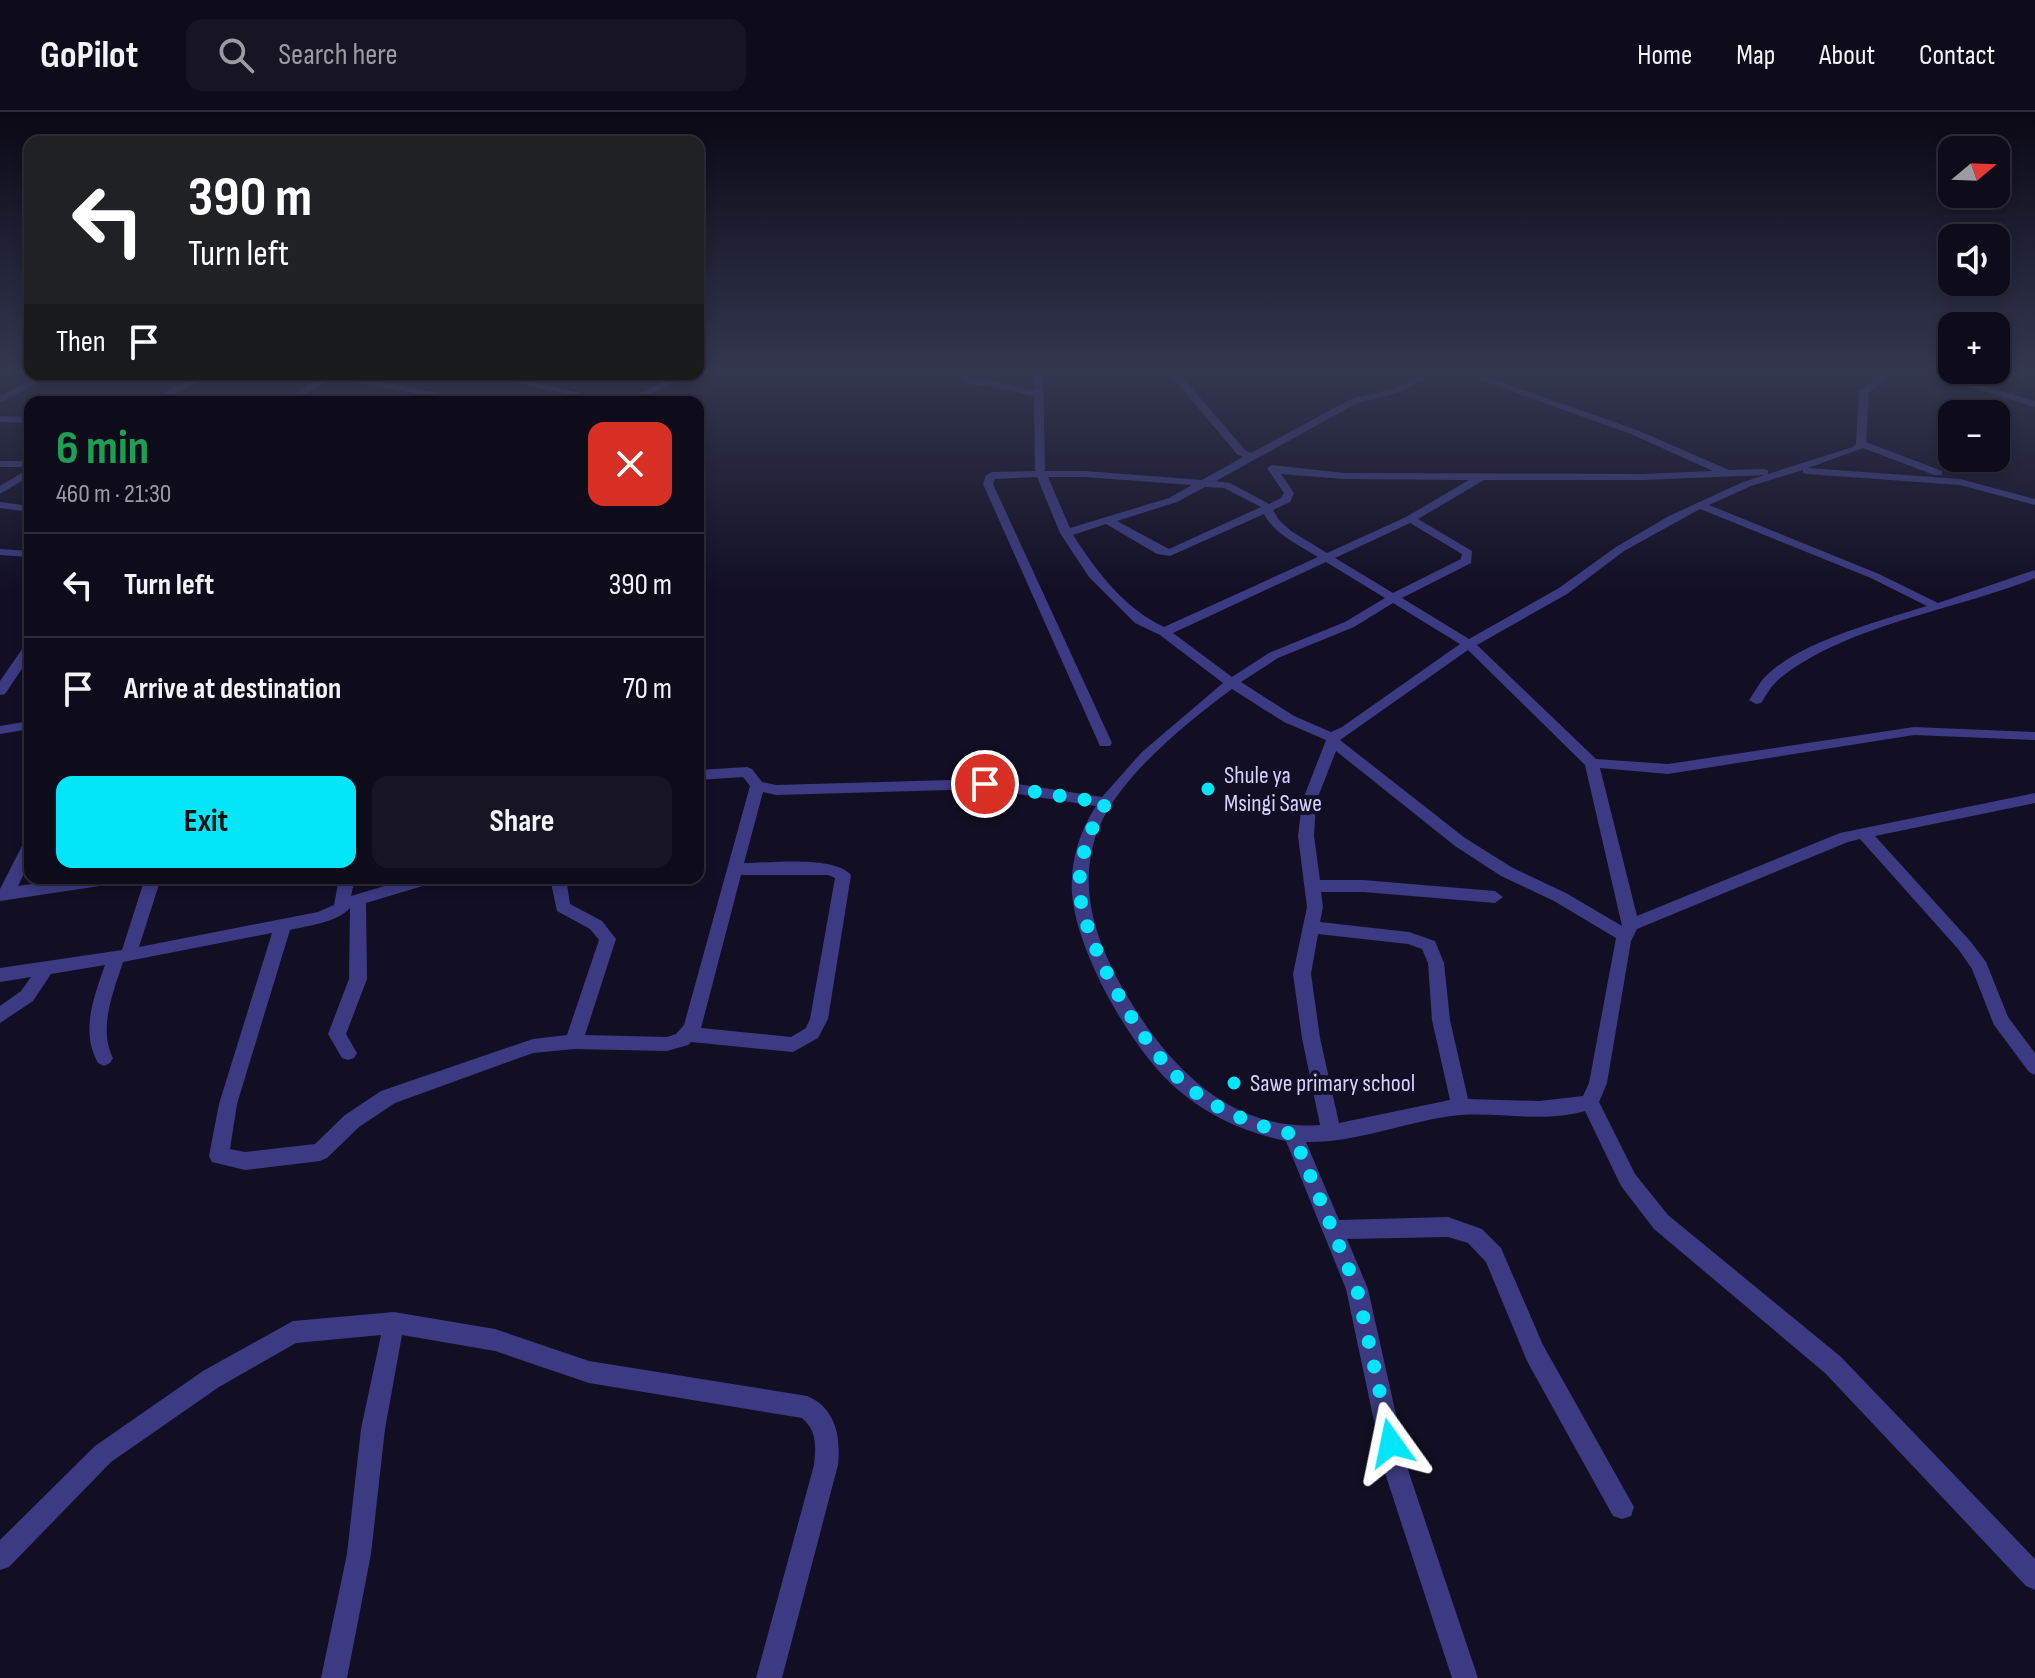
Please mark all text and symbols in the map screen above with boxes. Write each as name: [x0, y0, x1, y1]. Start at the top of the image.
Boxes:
search box: [186, 19, 746, 91]
text: GoPilot: [40, 33, 138, 78]
icon: search: [214, 33, 258, 77]
text: Search here: [278, 37, 398, 73]
text: Home: [1637, 39, 1692, 72]
text: Map: [1736, 39, 1775, 72]
text: About: [1819, 39, 1875, 72]
text: Contact: [1919, 39, 1995, 72]
north arrow: [1938, 136, 2010, 208]
map controls: [1938, 136, 2010, 472]
text: 390 m: [188, 165, 312, 232]
icon: left: [56, 168, 160, 272]
button: sound: [1938, 224, 2010, 296]
text: Turn left: [188, 233, 289, 276]
button: +: [1938, 312, 2010, 384]
icon: arrive: [122, 320, 166, 364]
text: Then: [56, 324, 106, 360]
button: −: [1938, 400, 2010, 472]
text: 6 min: [56, 420, 149, 477]
button: close: [588, 422, 672, 506]
text: 460 m · 21:30: [56, 479, 171, 510]
icon: left: [56, 563, 100, 607]
text: Turn left: [124, 567, 214, 603]
text: 390 m: [609, 567, 672, 603]
icon: arrive: [56, 667, 100, 711]
text: Arrive at destination: [124, 671, 341, 707]
text: 70 m: [623, 671, 672, 707]
pin: [951, 750, 1019, 818]
place label: Shule ya Msingi Sawe: [1224, 761, 1322, 818]
icon: arrive: [963, 762, 1007, 806]
button: Exit: [56, 776, 356, 868]
button: Share: [372, 776, 672, 868]
marker: Shule ya Msingi Sawe: [1199, 780, 1217, 798]
place label: Sawe primary school: [1250, 1069, 1415, 1098]
marker: Sawe primary school: [1225, 1074, 1243, 1092]
position arrow: [1349, 1401, 1433, 1485]

